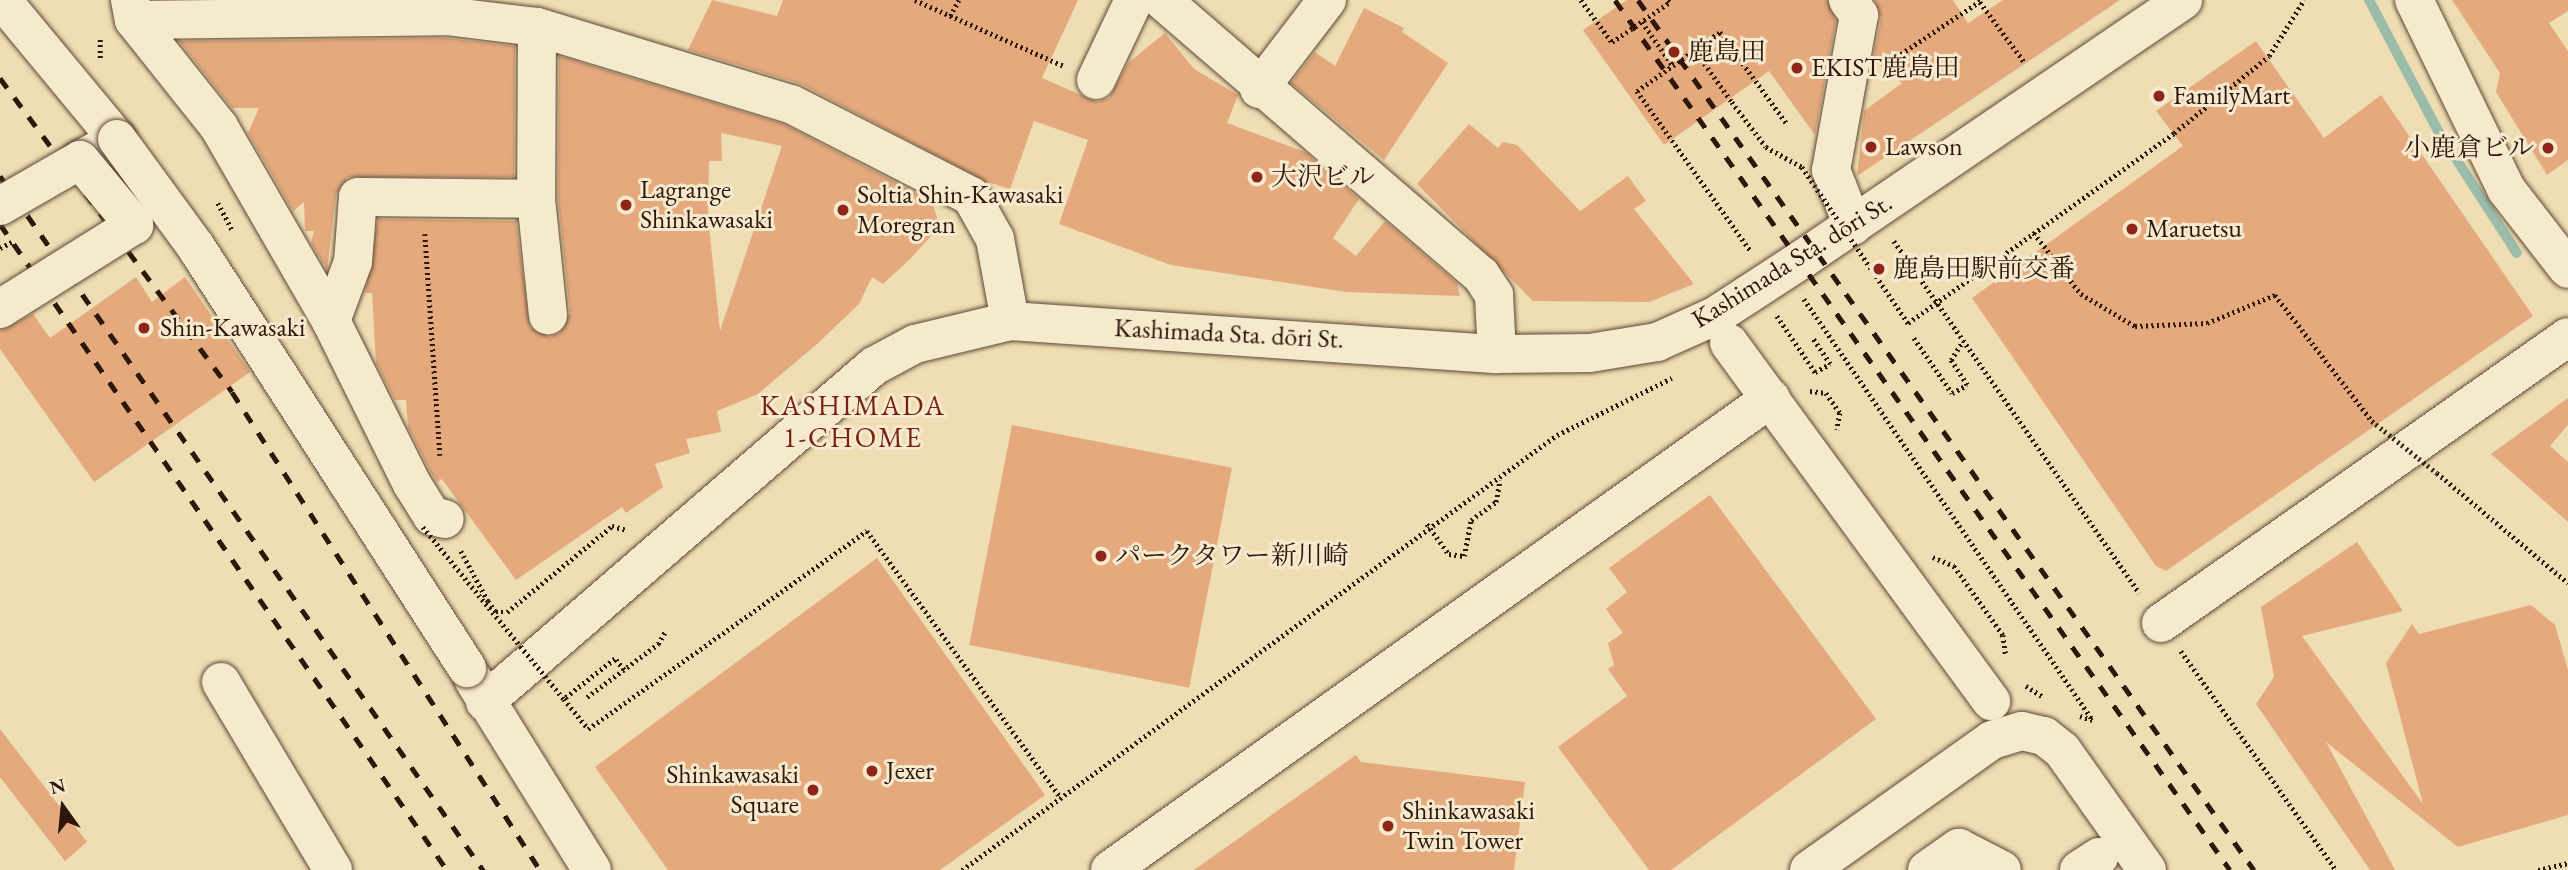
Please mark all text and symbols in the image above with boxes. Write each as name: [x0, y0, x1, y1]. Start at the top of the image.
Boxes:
place label: 鹿島田: [1688, 36, 1766, 68]
marker: 鹿島田: [1666, 44, 1682, 60]
place label: EKIST鹿島田: [1811, 52, 1960, 84]
marker: EKIST鹿島田: [1789, 60, 1805, 76]
place label: FamilyMart: [2173, 80, 2290, 112]
marker: FamilyMart: [2151, 88, 2167, 104]
place label: Lawson: [1885, 131, 1963, 163]
place label: 小鹿倉ビル: [2404, 132, 2534, 164]
marker: Lawson: [1863, 139, 1879, 155]
marker: 小鹿倉ビル: [2540, 140, 2556, 156]
place label: 大沢ビル: [1271, 161, 1375, 193]
marker: 大沢ビル: [1249, 169, 1265, 185]
place label: Lagrange Shinkawasaki: [640, 174, 773, 235]
place label: Soltia Shin-Kawasaki Moregran: [857, 179, 1063, 241]
street label: Kashimada Sta. dōri St.: [1686, 187, 1898, 335]
marker: Lagrange Shinkawasaki: [618, 197, 634, 213]
marker: Soltia Shin-Kawasaki Moregran: [835, 202, 851, 218]
place label: Maruetsu: [2146, 213, 2242, 245]
marker: Maruetsu: [2124, 221, 2140, 237]
place label: 鹿島田駅前交番: [1893, 253, 2075, 285]
marker: 鹿島田駅前交番: [1871, 261, 1887, 277]
place label: Shin-Kawasaki: [160, 312, 305, 344]
street label: Kashimada Sta. dōri St.: [1113, 312, 1345, 356]
marker: Shin-Kawasaki: [134, 318, 154, 338]
district label: KASHIMADA 1-CHOME: [761, 388, 945, 454]
place label: パークタワー新川崎: [1115, 540, 1349, 572]
marker: パークタワー新川崎: [1093, 548, 1109, 564]
place label: Jexer: [886, 755, 934, 787]
place label: Shinkawasaki Square: [666, 759, 799, 820]
marker: Jexer: [864, 763, 880, 779]
north arrow: [28, 772, 98, 842]
text: N: [47, 772, 68, 800]
marker: Shinkawasaki Square: [805, 782, 821, 798]
place label: Shinkawasaki Twin Tower: [1402, 795, 1535, 856]
marker: Shinkawasaki Twin Tower: [1380, 818, 1396, 834]

